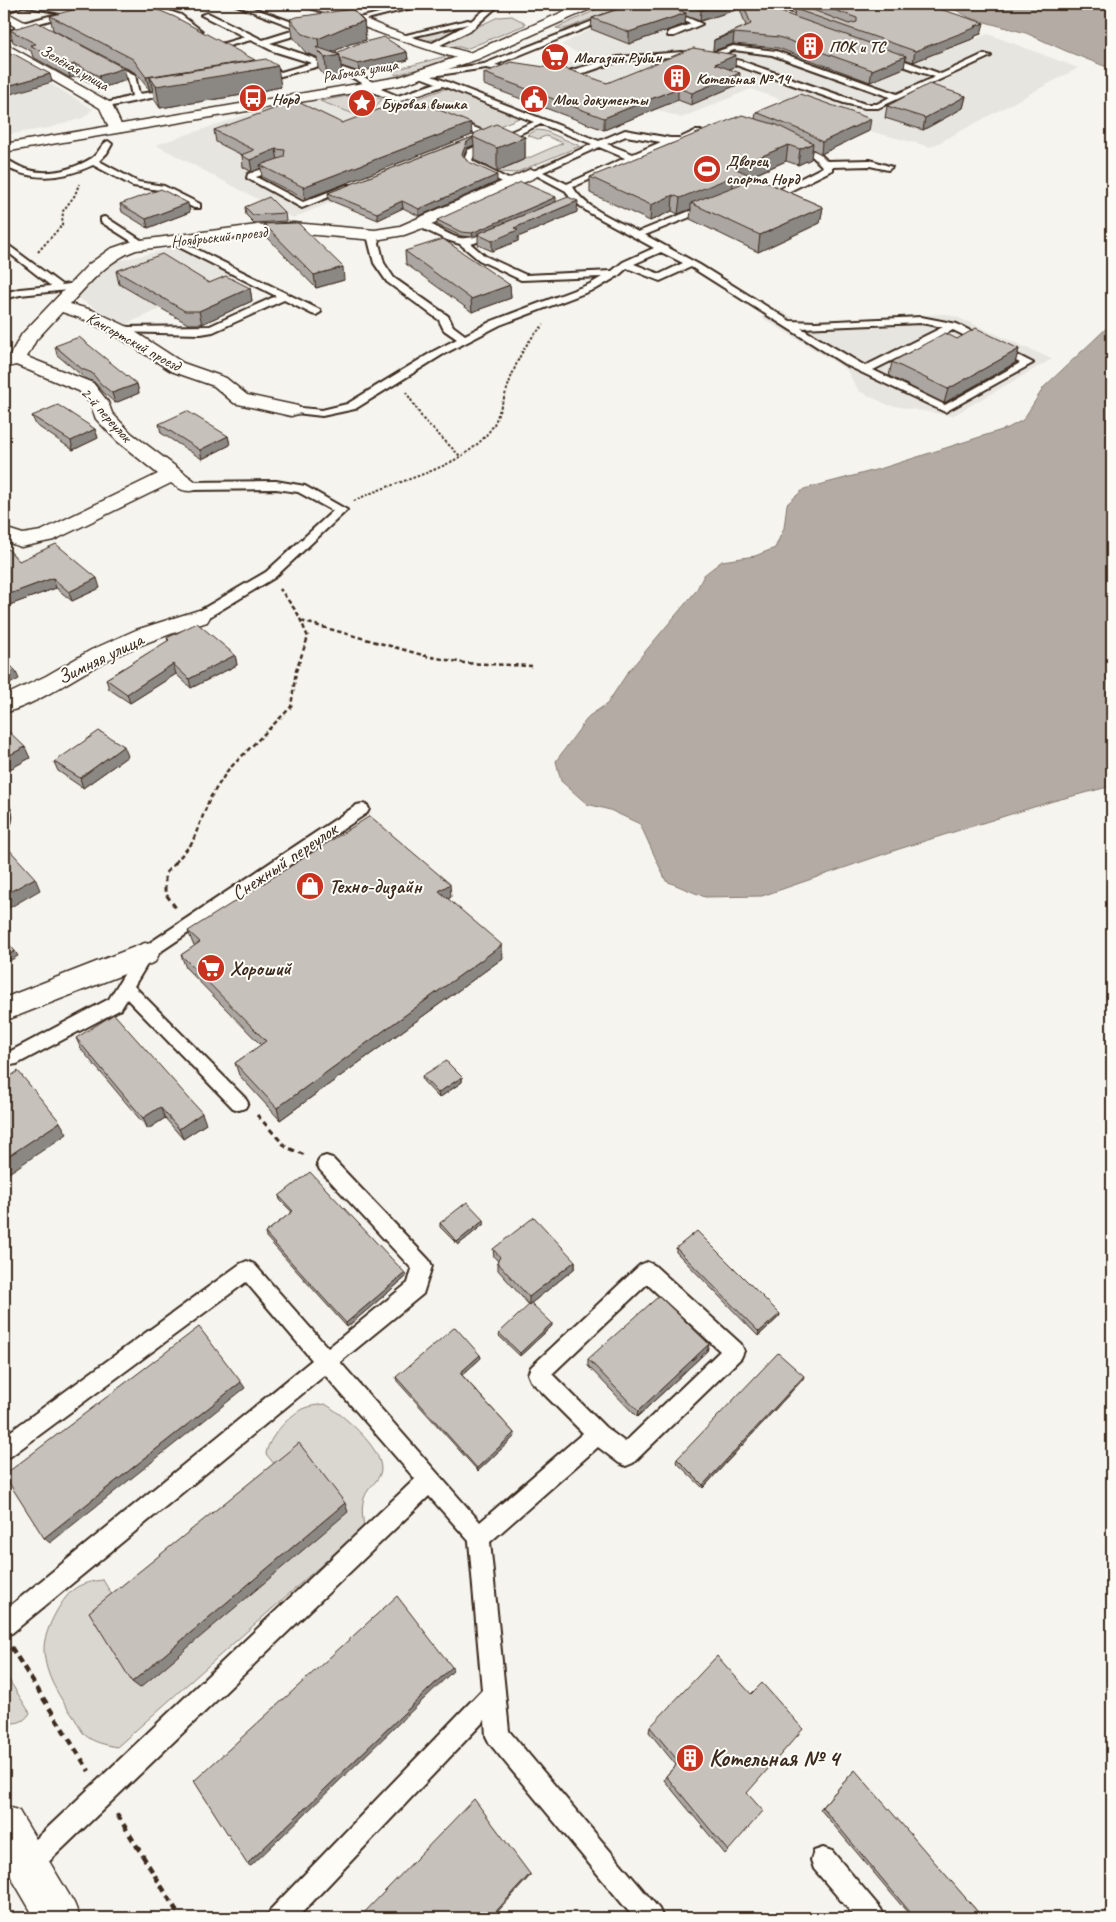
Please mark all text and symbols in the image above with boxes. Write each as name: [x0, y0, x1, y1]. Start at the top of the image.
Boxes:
building icon: ПОК и ТС: [795, 31, 825, 61]
place label: ПОК и ТС: [829, 37, 887, 57]
street label: Зелёная улица: [37, 40, 114, 96]
supermarket icon: Магазин Рубин: [540, 42, 570, 72]
place label: Магазин Рубин: [574, 48, 662, 68]
street label: Рабочая улица: [321, 54, 400, 87]
building icon: Котельная № 14: [662, 63, 692, 93]
place label: Котельная № 14: [696, 69, 792, 89]
bus stop icon: Норд: [238, 83, 268, 113]
public building icon: Мои документы: [519, 84, 549, 114]
place icon: Буровая вышка: [347, 88, 377, 118]
place label: Норд: [272, 89, 300, 109]
place label: Мои документы: [553, 90, 649, 110]
place label: Буровая вышка: [381, 94, 468, 114]
place label: Дворец спорта Норд: [726, 151, 801, 189]
sports icon: Дворец спорта Норд: [692, 154, 722, 184]
street label: Ноябрьский проезд: [170, 222, 270, 252]
street label: Качгортский проезд: [83, 308, 185, 377]
street label: 2-й переулок: [76, 383, 138, 448]
street label: Зимняя улица: [53, 626, 149, 690]
street label: Снежный переулок: [227, 816, 343, 906]
shop icon: Техно-дизайн: [295, 871, 325, 901]
place label: Техно-дизайн: [329, 874, 423, 900]
supermarket icon: Хороший: [196, 953, 226, 983]
place label: Хороший: [230, 956, 292, 981]
building icon: Котельная № 4: [675, 1743, 705, 1773]
place label: Котельная № 4: [709, 1743, 842, 1773]

